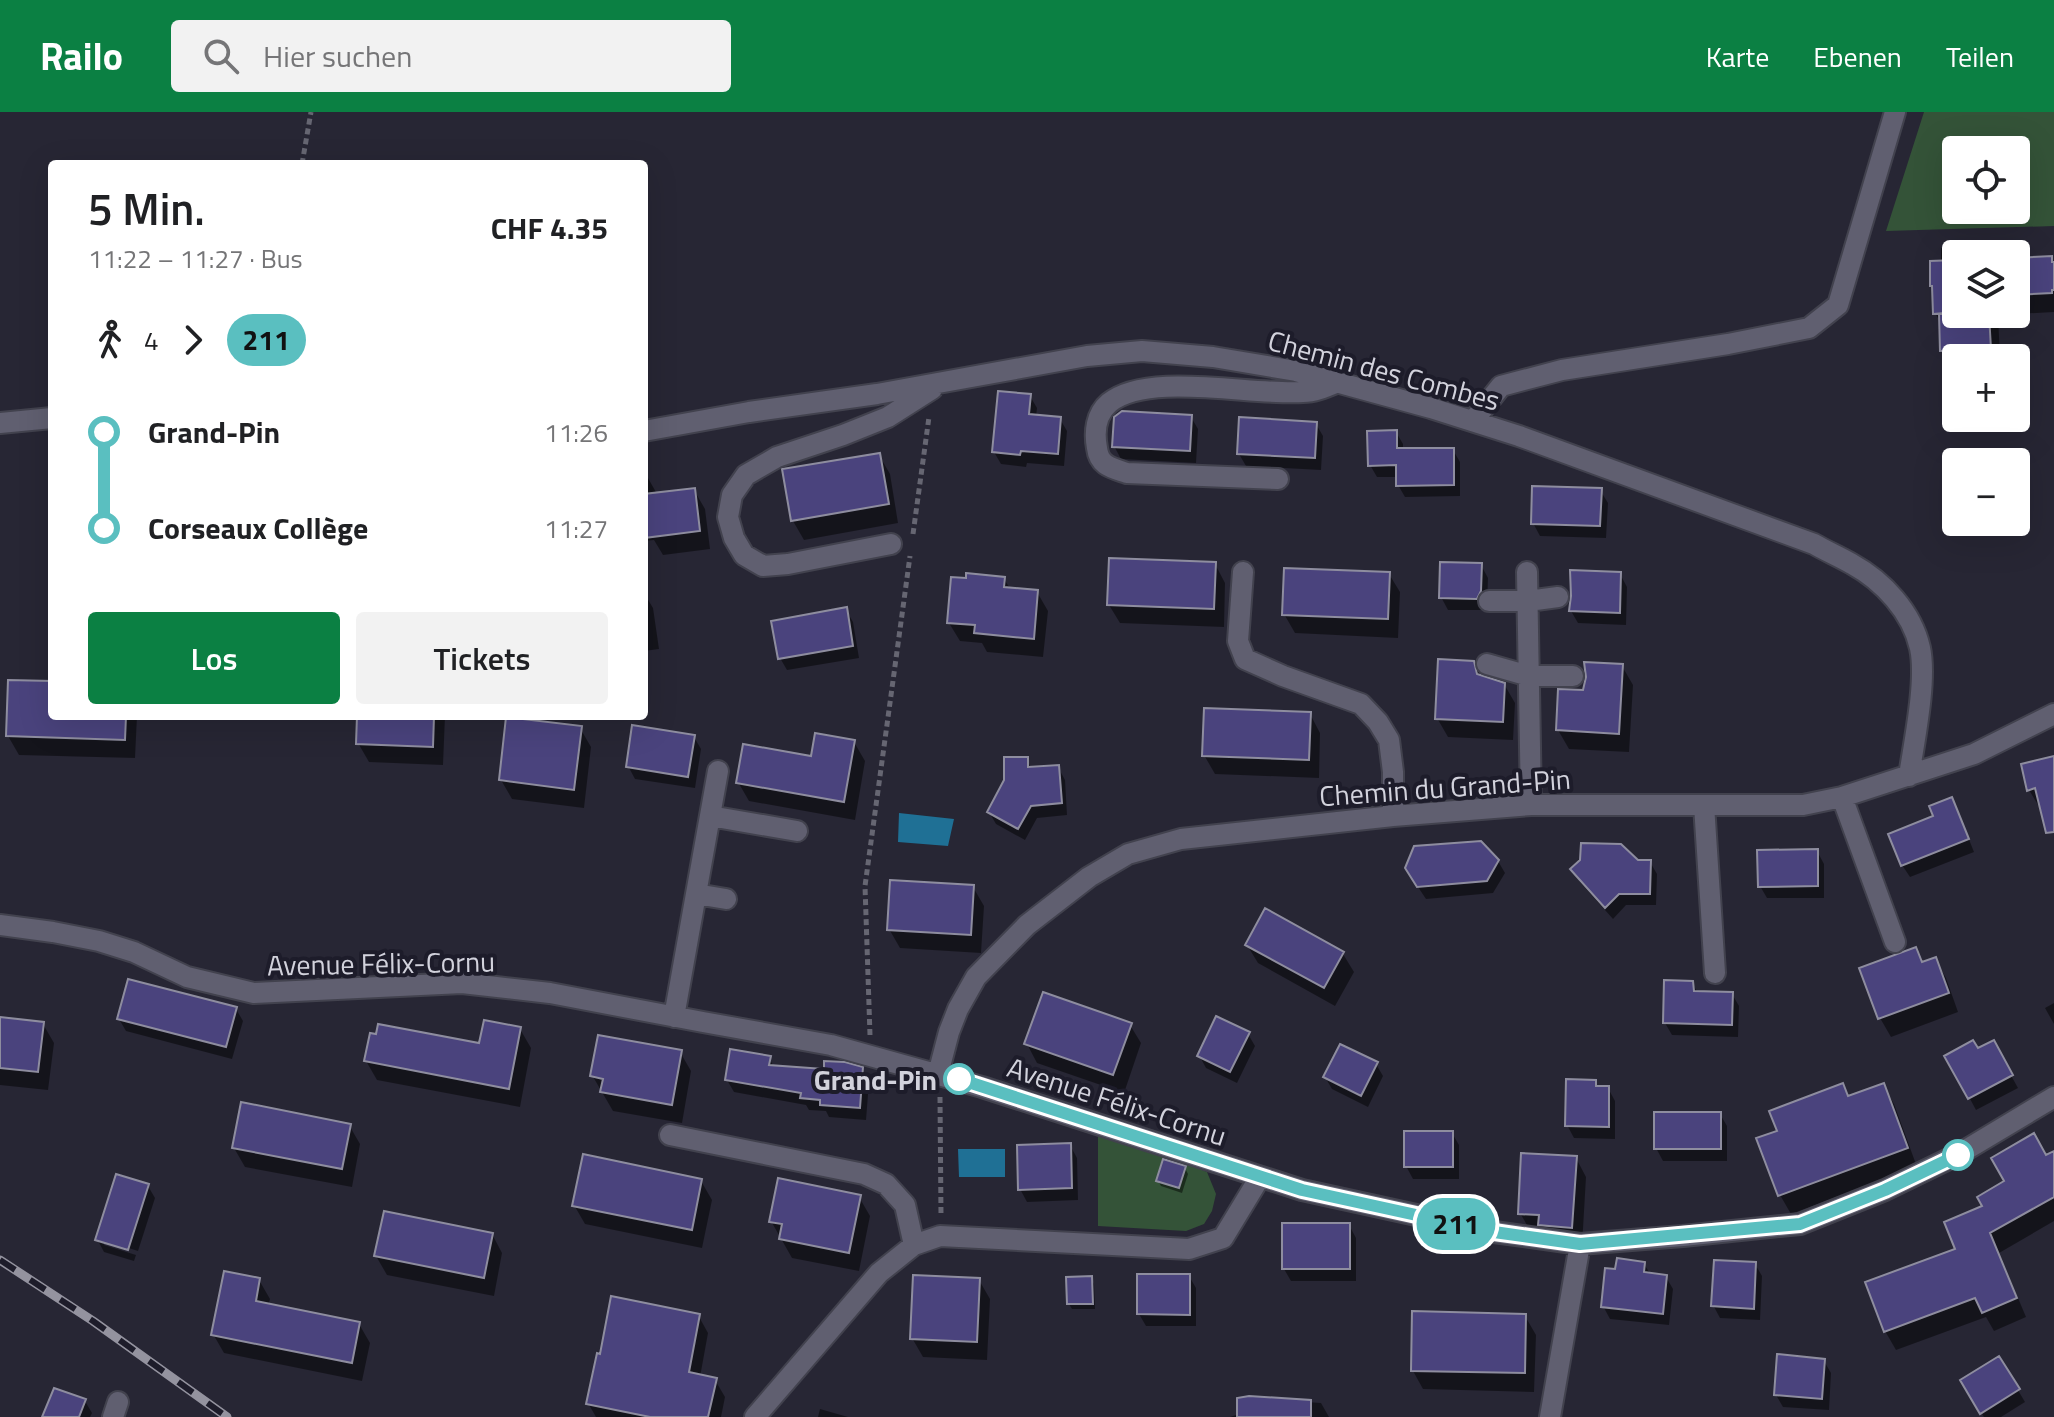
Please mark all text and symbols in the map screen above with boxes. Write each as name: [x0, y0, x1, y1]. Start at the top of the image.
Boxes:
search box: [171, 20, 731, 92]
text: Railo: [40, 27, 123, 85]
text: Hier suchen: [263, 33, 412, 79]
icon: search: [199, 34, 243, 78]
text: Karte: [1706, 35, 1769, 78]
text: Ebenen: [1813, 35, 1902, 78]
text: Teilen: [1946, 35, 2014, 78]
map controls: [1942, 136, 2030, 536]
button: locate: [1942, 136, 2030, 224]
text: 5 Min.: [88, 175, 205, 242]
text: CHF 4.35: [491, 205, 608, 251]
text: 11:22 – 11:27 · Bus: [88, 239, 303, 278]
button: layers: [1942, 240, 2030, 328]
icon: walk: [88, 318, 132, 362]
icon: forward: [171, 318, 215, 362]
text: 211: [243, 318, 290, 361]
street label: Chemin des Combes: [1263, 318, 1505, 422]
text: 4: [144, 321, 159, 360]
button: +: [1942, 344, 2030, 432]
text: Grand-Pin: [148, 409, 280, 455]
text: 11:26: [544, 413, 608, 452]
button: −: [1942, 448, 2030, 536]
text: Corseaux Collège: [148, 505, 368, 551]
text: 11:27: [544, 509, 608, 548]
button: Los: [88, 612, 340, 704]
button: Tickets: [356, 612, 608, 704]
street label: Chemin du Grand-Pin: [1318, 757, 1572, 817]
street label: Avenue Félix-Cornu: [267, 940, 495, 986]
street label: Avenue Félix-Cornu: [1002, 1045, 1232, 1157]
place label: Grand-Pin: [814, 1058, 937, 1101]
marker: Grand-Pin: [944, 1064, 974, 1094]
unlabelled marker: [1943, 1140, 1973, 1170]
line badge: 211: [1410, 1198, 1502, 1250]
text: 211: [1432, 1202, 1480, 1245]

